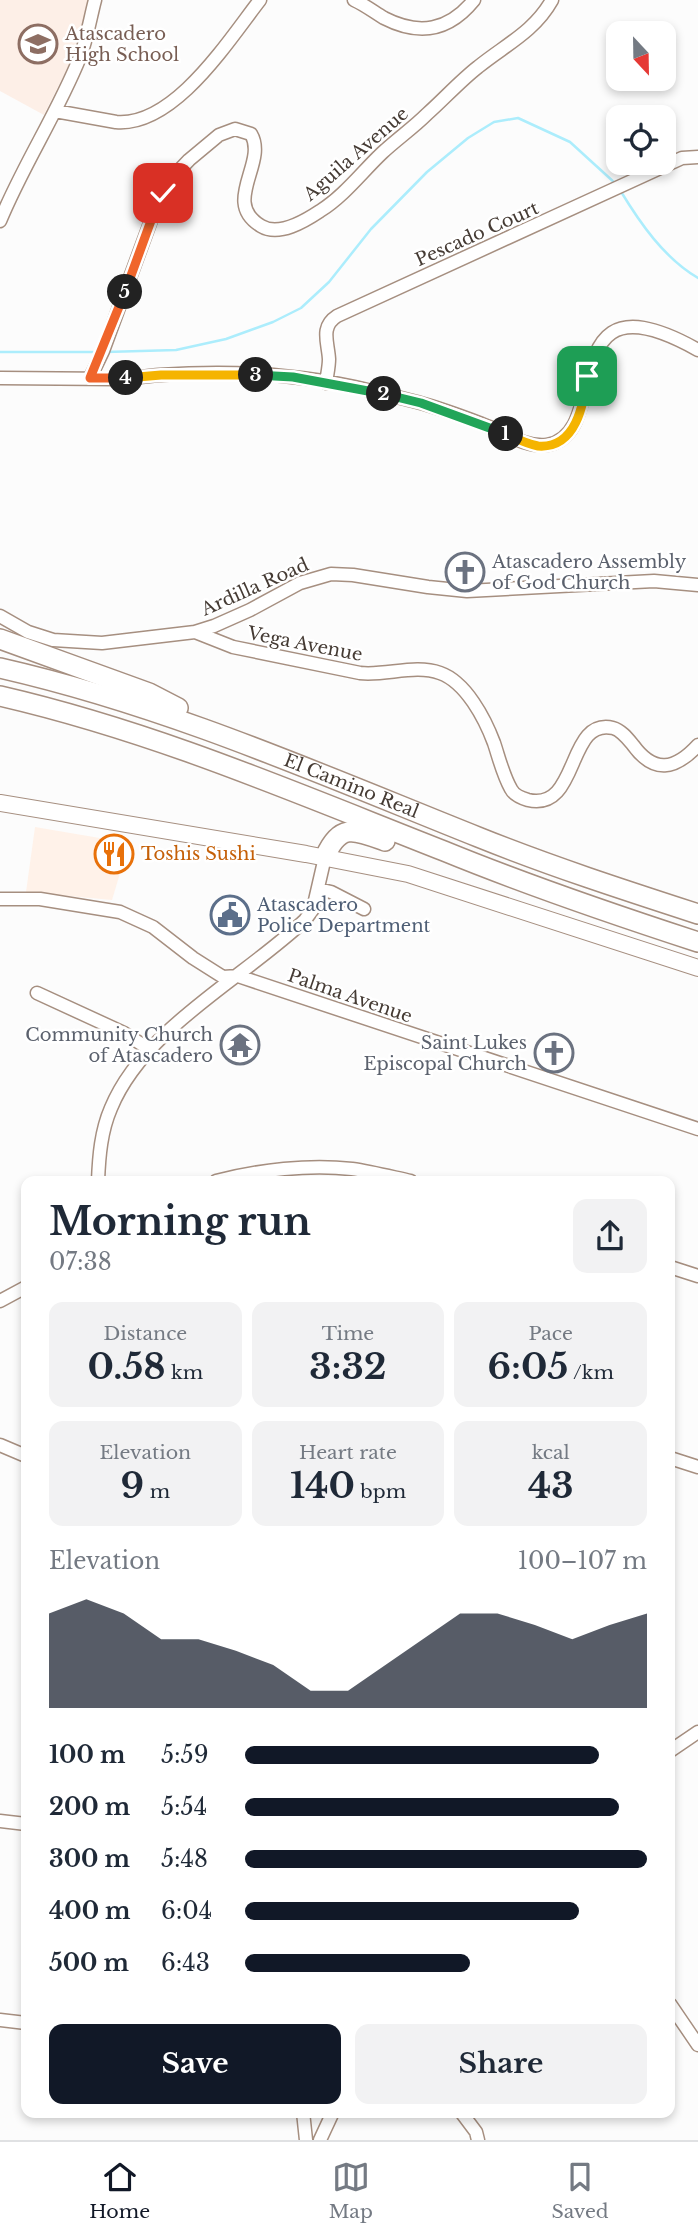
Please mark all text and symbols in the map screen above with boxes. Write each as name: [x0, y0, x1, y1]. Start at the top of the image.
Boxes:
north arrow: [606, 21, 676, 91]
map controls: [606, 21, 676, 175]
school or university icon: Atascadero High School: [17, 23, 59, 65]
place label: Atascadero High School: [64, 23, 179, 66]
street label: Aguila Avenue: [298, 103, 413, 206]
button: locate: [606, 105, 676, 175]
pin: [133, 163, 193, 223]
icon: check: [144, 174, 182, 212]
street label: Pescado Court: [412, 197, 542, 271]
pin: 5: [108, 274, 142, 310]
text: 5: [119, 280, 130, 303]
pin: [557, 346, 617, 406]
icon: arrive: [568, 357, 606, 395]
pin: 3: [238, 358, 274, 392]
pin: 4: [108, 360, 144, 396]
text: 3: [249, 363, 262, 386]
text: 4: [119, 366, 132, 389]
pin: 2: [366, 376, 402, 412]
text: 2: [377, 382, 390, 405]
pin: 1: [489, 416, 524, 452]
text: 1: [501, 422, 510, 445]
church icon: Atascadero Assembly of God Church: [444, 551, 486, 593]
place label: Atascadero Assembly of God Church: [491, 551, 687, 594]
street label: Ardilla Road: [197, 554, 312, 621]
street label: Vega Avenue: [245, 622, 364, 666]
street label: El Camino Real: [281, 749, 422, 823]
restaurant icon: Toshis Sushi: [93, 833, 135, 875]
place label: Toshis Sushi: [141, 843, 256, 865]
public building icon: Atascadero Police Department: [209, 894, 251, 936]
place label: Atascadero Police Department: [256, 894, 431, 937]
street label: Palma Avenue: [285, 964, 415, 1028]
place label: Community Church of Atascadero: [25, 1024, 213, 1067]
temple icon: Community Church of Atascadero: [219, 1024, 261, 1066]
place label: Saint Lukes Episcopal Church: [363, 1032, 527, 1075]
church icon: Saint Lukes Episcopal Church: [533, 1032, 575, 1074]
text: Morning run: [49, 1198, 311, 1245]
button: share: [573, 1199, 647, 1273]
text: 07:38: [49, 1248, 112, 1276]
text: Distance: [103, 1322, 187, 1345]
text: Time: [322, 1322, 374, 1345]
text: Pace: [528, 1322, 573, 1345]
text: 0.58: [88, 1345, 166, 1388]
text: 3:32: [309, 1345, 387, 1388]
text: 6:05: [488, 1345, 568, 1388]
text: km: [166, 1361, 203, 1384]
text: /km: [568, 1361, 614, 1384]
text: Elevation: [99, 1441, 191, 1464]
text: Heart rate: [299, 1441, 397, 1464]
text: kcal: [532, 1441, 570, 1464]
text: 9: [121, 1464, 144, 1507]
text: 140: [290, 1464, 355, 1507]
text: 43: [528, 1464, 573, 1507]
text: m: [144, 1480, 170, 1503]
text: bpm: [355, 1480, 406, 1503]
text: Elevation: [49, 1547, 160, 1575]
text: 100–107 m: [518, 1547, 647, 1575]
text: 100 m: [49, 1741, 125, 1769]
text: 5:59: [161, 1741, 208, 1769]
text: 200 m: [49, 1793, 130, 1821]
text: 5:54: [161, 1793, 207, 1821]
text: 300 m: [49, 1845, 130, 1873]
text: 5:48: [161, 1845, 208, 1873]
text: 400 m: [49, 1897, 131, 1925]
text: 6:04: [161, 1897, 212, 1925]
text: 500 m: [49, 1949, 129, 1977]
text: 6:43: [161, 1949, 210, 1977]
button: Save: [49, 2024, 341, 2104]
button: Share: [355, 2024, 647, 2104]
tab: Home: [89, 2158, 150, 2223]
tab: Map: [329, 2158, 373, 2223]
tab: Saved: [551, 2158, 609, 2223]

